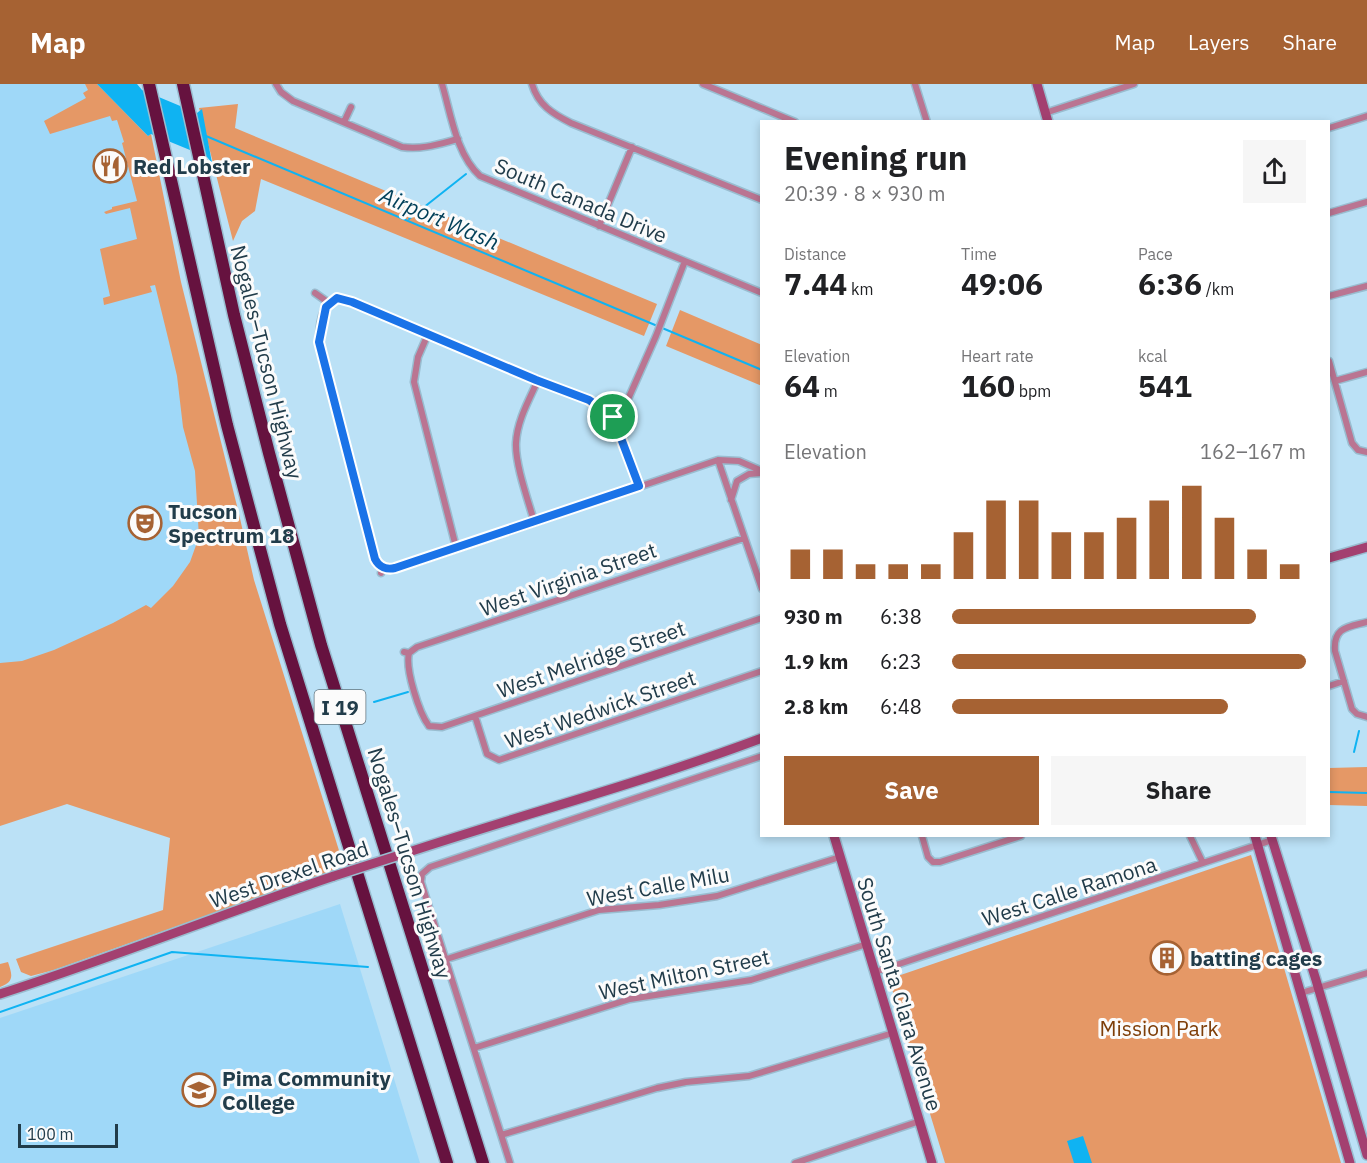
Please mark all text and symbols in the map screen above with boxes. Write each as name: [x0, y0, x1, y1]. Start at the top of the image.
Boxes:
text: Map: [30, 24, 86, 61]
text: Map: [1115, 28, 1155, 56]
text: Layers: [1188, 28, 1250, 56]
text: Share: [1283, 28, 1337, 56]
text: Evening run: [784, 136, 968, 179]
button: share: [1243, 140, 1306, 203]
restaurant icon: Red Lobster: [92, 148, 128, 184]
street label: South Canada Drive: [491, 151, 671, 249]
place label: Red Lobster: [133, 152, 251, 180]
water label: Airport Wash: [375, 179, 504, 256]
text: 20:39 · 8 × 930 m: [784, 180, 945, 207]
street label: Nogales–Tucson Highway: [224, 242, 310, 482]
text: Distance: [784, 244, 846, 264]
text: Time: [961, 244, 997, 264]
text: Pace: [1138, 244, 1173, 264]
text: 7.44: [784, 264, 847, 303]
text: 49:06: [961, 264, 1043, 303]
text: 6:36: [1138, 264, 1202, 303]
text: km: [847, 279, 874, 299]
text: /km: [1202, 279, 1234, 299]
text: Elevation: [784, 346, 850, 366]
text: Heart rate: [961, 346, 1034, 366]
text: kcal: [1138, 346, 1167, 366]
text: 64: [784, 366, 820, 405]
text: 160: [961, 366, 1015, 405]
text: 541: [1138, 366, 1192, 405]
text: m: [820, 381, 838, 401]
text: bpm: [1015, 381, 1051, 401]
pin: [587, 391, 638, 442]
icon: arrive: [596, 400, 629, 433]
text: Elevation: [784, 438, 867, 465]
text: 162–167 m: [1200, 438, 1306, 465]
place label: Tucson Spectrum 18: [168, 497, 295, 549]
theatre icon: Tucson Spectrum 18: [127, 505, 163, 541]
street label: West Virginia Street: [476, 536, 660, 622]
text: 930 m: [784, 603, 843, 630]
text: 6:38: [880, 603, 922, 630]
street label: West Melridge Street: [493, 614, 689, 704]
text: 1.9 km: [784, 648, 848, 675]
text: 6:23: [880, 648, 922, 675]
street label: West Wedwick Street: [501, 663, 699, 755]
road number: I 19: [314, 690, 366, 724]
text: 2.8 km: [784, 693, 848, 720]
text: 6:48: [880, 693, 922, 720]
street label: Nogales–Tucson Highway: [361, 744, 459, 982]
button: Save: [784, 756, 1039, 825]
button: Share: [1051, 756, 1306, 825]
street label: West Drexel Road: [206, 834, 372, 914]
street label: West Calle Ramona: [978, 850, 1160, 932]
street label: West Calle Milu: [584, 860, 732, 912]
street label: South Santa Clara Avenue: [851, 874, 949, 1114]
building icon: batting cages: [1149, 940, 1185, 976]
street label: West Milton Street: [596, 942, 772, 1006]
place label: batting cages: [1190, 944, 1322, 972]
park label: Mission Park: [1099, 1014, 1219, 1042]
place label: Pima Community College: [222, 1064, 392, 1116]
school or university icon: Pima Community College: [181, 1072, 217, 1108]
scale bar: [18, 1121, 118, 1148]
text: 100 m: [27, 1124, 74, 1144]

